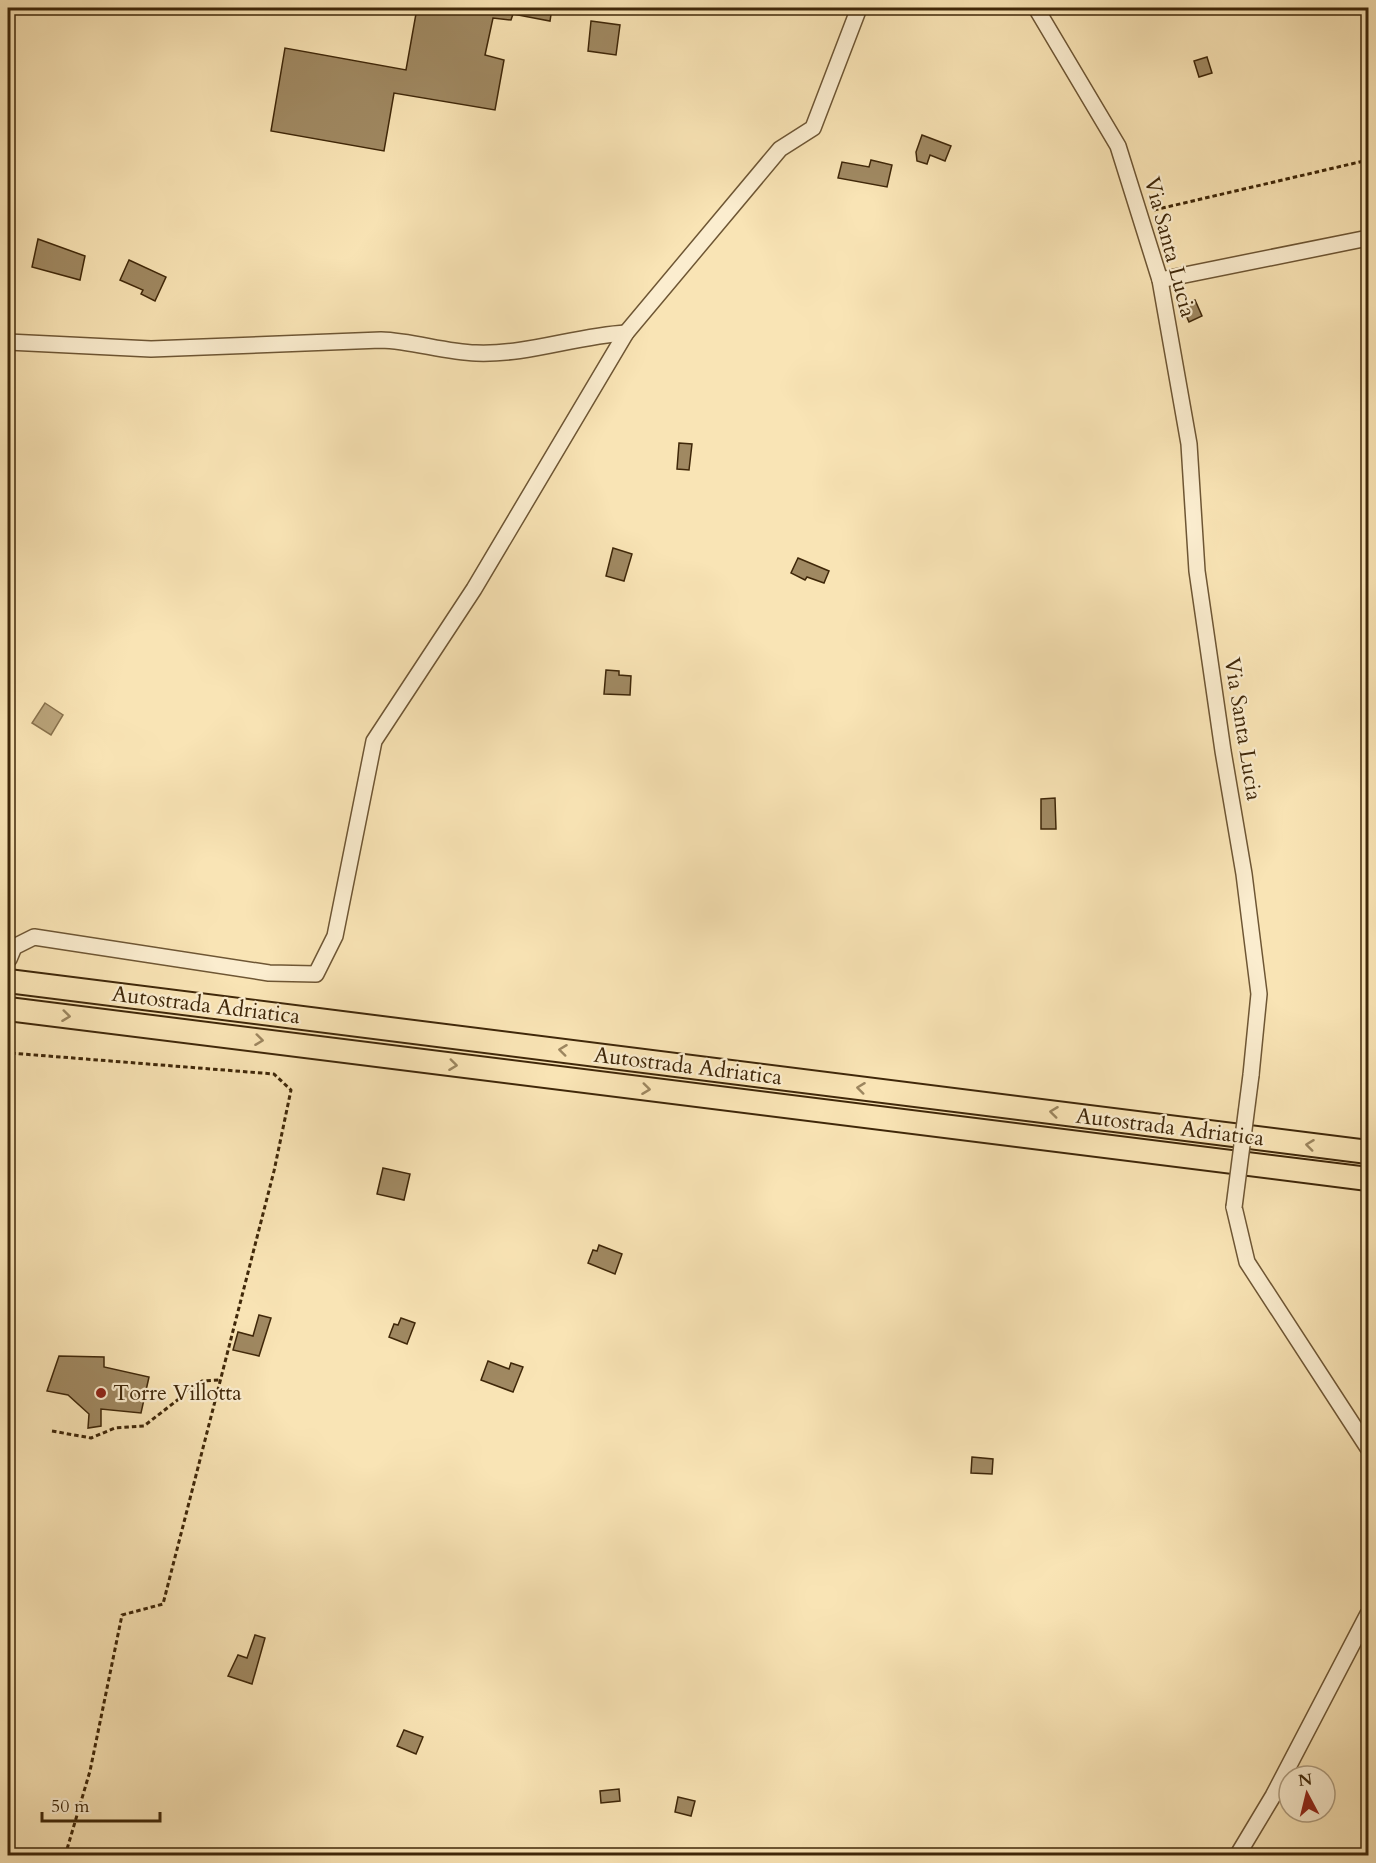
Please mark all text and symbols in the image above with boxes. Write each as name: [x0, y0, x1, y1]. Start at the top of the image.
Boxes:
street label: Via Santa Lucia: [1137, 173, 1203, 321]
street label: Via Santa Lucia: [1217, 655, 1269, 803]
street label: Autostrada Adriatica: [110, 979, 302, 1031]
one-way arrow: [61, 1009, 70, 1022]
one-way arrow: [254, 1034, 264, 1046]
street label: Autostrada Adriatica: [592, 1040, 784, 1092]
one-way arrow: [559, 1045, 568, 1057]
one-way arrow: [448, 1058, 457, 1070]
one-way arrow: [641, 1082, 651, 1094]
one-way arrow: [856, 1082, 866, 1095]
street label: Autostrada Adriatica: [1074, 1101, 1266, 1153]
one-way arrow: [1050, 1107, 1059, 1119]
one-way arrow: [1306, 1139, 1315, 1151]
place label: Torre Villotta: [113, 1378, 242, 1408]
marker: Torre Villotta: [94, 1386, 108, 1400]
north arrow: [1277, 1764, 1337, 1824]
text: N: [1297, 1768, 1314, 1792]
scale bar: [42, 1785, 160, 1823]
text: 50 m: [51, 1794, 90, 1819]

